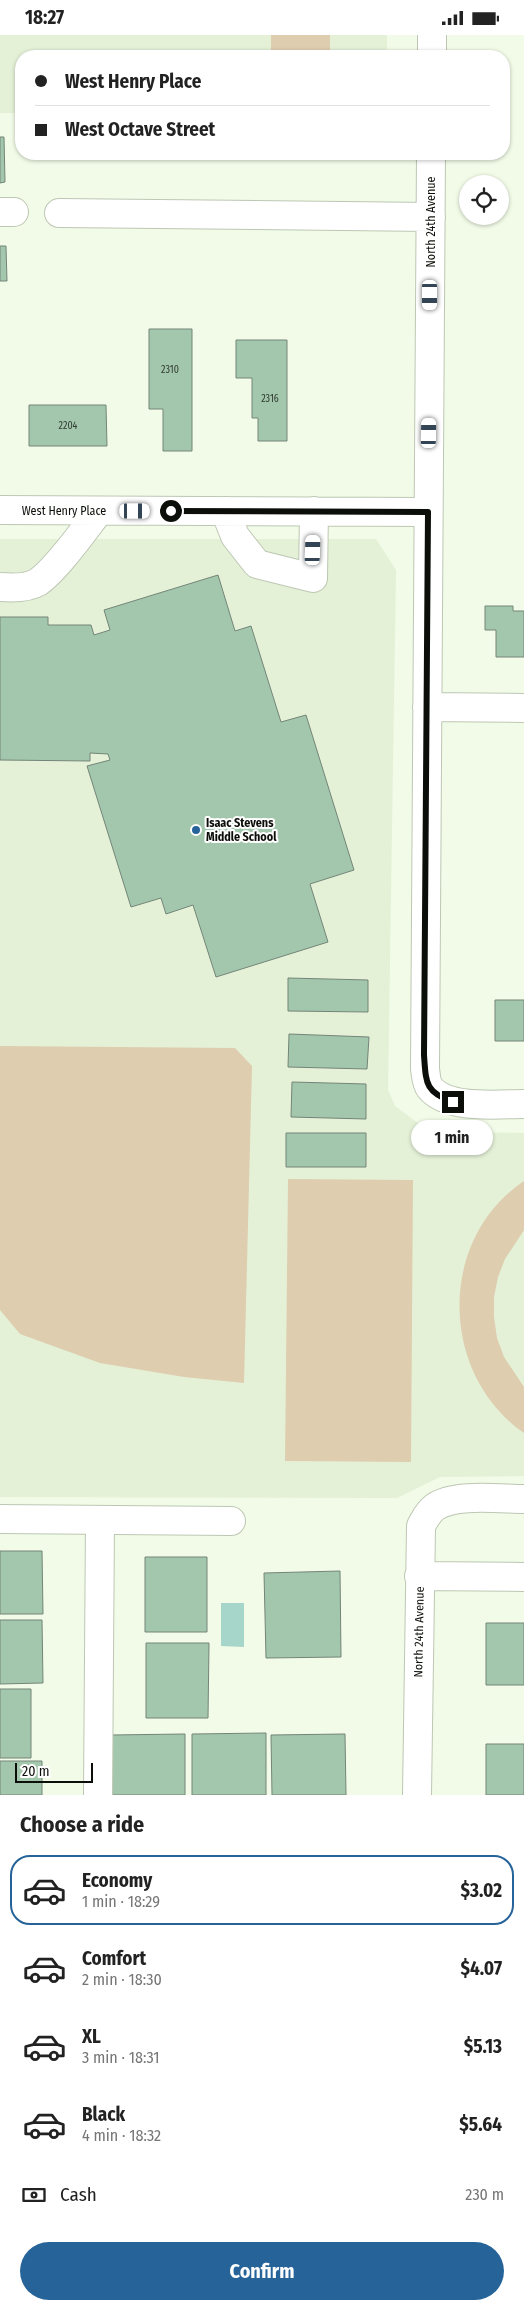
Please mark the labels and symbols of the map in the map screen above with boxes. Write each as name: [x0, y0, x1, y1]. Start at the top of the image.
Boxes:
street label: North 24th Avenue: [424, 177, 438, 267]
car: [422, 280, 437, 310]
house number: 2310: [161, 364, 179, 376]
house number: 2316: [261, 393, 279, 405]
car: [421, 418, 436, 448]
house number: 2204: [59, 420, 78, 432]
route start: [160, 500, 182, 522]
street label: West Henry Place: [22, 504, 106, 518]
car: [120, 504, 150, 519]
car: [304, 535, 321, 565]
place label: Isaac Stevens Middle School: [206, 816, 277, 844]
marker: Isaac Stevens Middle School: [190, 824, 202, 836]
route end: [442, 1091, 464, 1113]
callout: 1 min: [412, 1119, 494, 1155]
street label: North 24th Avenue: [411, 1586, 427, 1678]
scale bar: [15, 1760, 92, 1783]

